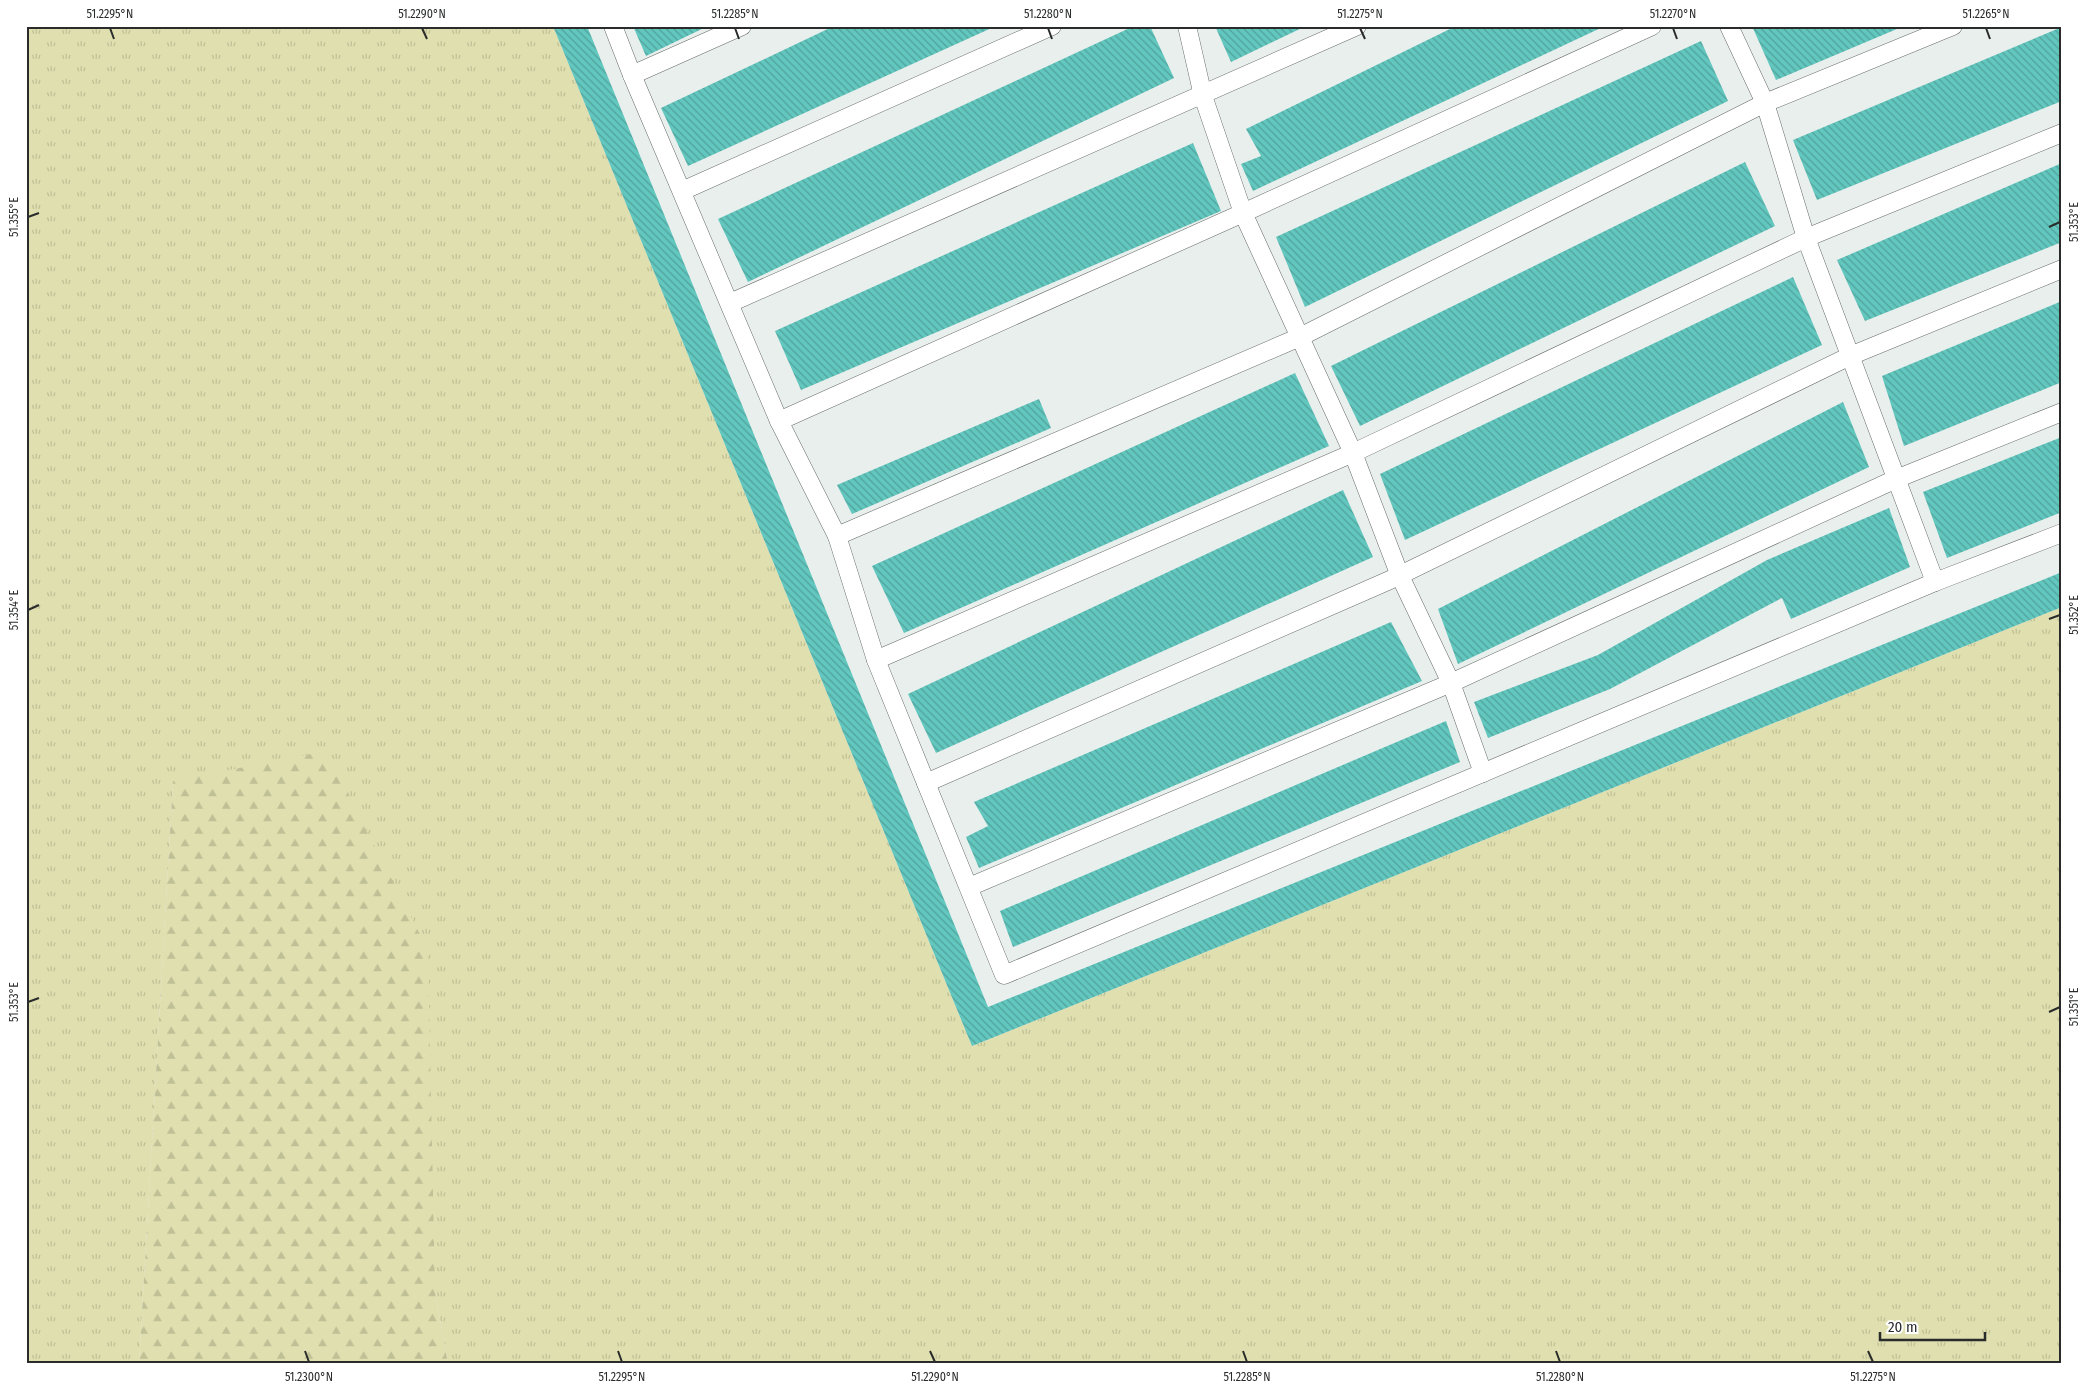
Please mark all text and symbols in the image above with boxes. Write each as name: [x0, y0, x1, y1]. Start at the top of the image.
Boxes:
text: 51.2295°N: [87, 7, 133, 21]
text: 51.2290°N: [398, 7, 446, 21]
text: 51.2285°N: [711, 7, 759, 21]
text: 51.2280°N: [1024, 7, 1072, 21]
text: 51.2275°N: [1337, 7, 1383, 21]
text: 51.2270°N: [1650, 7, 1696, 21]
text: 51.2265°N: [1963, 7, 2009, 21]
text: 51.355°E: [7, 197, 21, 237]
text: 51.353°E: [2067, 202, 2081, 242]
text: 51.354°E: [7, 590, 21, 630]
text: 51.352°E: [2067, 595, 2081, 635]
text: 51.353°E: [7, 982, 21, 1022]
text: 51.351°E: [2067, 987, 2081, 1026]
scale bar: [1880, 1310, 1986, 1342]
text: 20 m: [1888, 1318, 1918, 1336]
text: 51.2300°N: [285, 1370, 333, 1384]
text: 51.2295°N: [599, 1370, 645, 1384]
text: 51.2290°N: [911, 1370, 959, 1384]
text: 51.2285°N: [1223, 1370, 1271, 1384]
text: 51.2280°N: [1536, 1370, 1584, 1384]
text: 51.2275°N: [1850, 1370, 1896, 1384]

